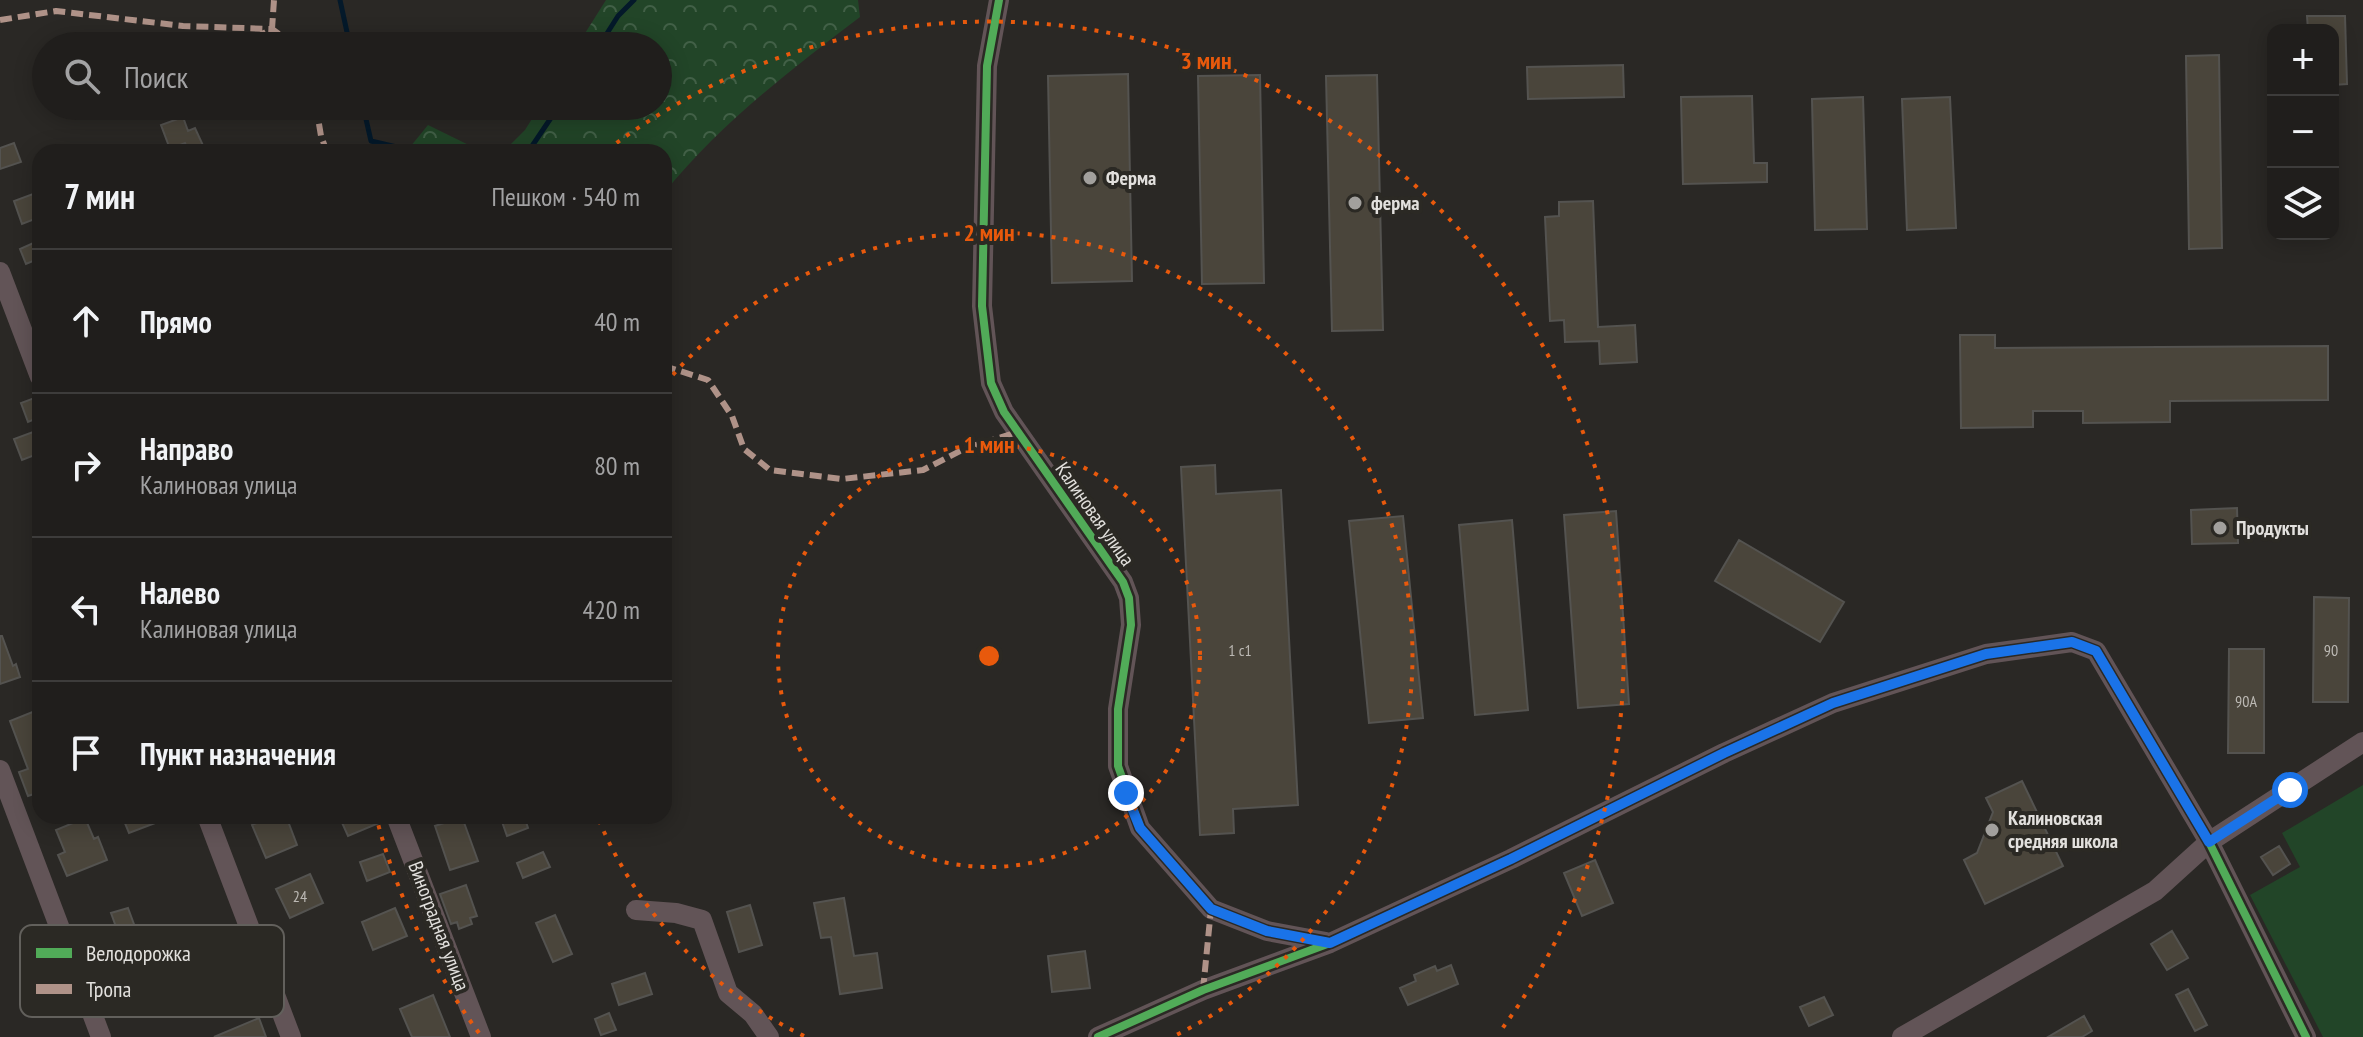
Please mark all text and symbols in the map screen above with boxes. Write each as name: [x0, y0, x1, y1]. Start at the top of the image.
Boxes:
map controls: [2267, 24, 2339, 240]
button: +: [2267, 24, 2339, 96]
search box: [32, 32, 672, 120]
text: 3 мин: [1180, 45, 1232, 76]
icon: search: [60, 54, 104, 98]
text: Поиск: [124, 57, 188, 96]
button: −: [2267, 96, 2339, 168]
place label: Ферма: [1106, 165, 1156, 191]
button: layers: [2267, 168, 2339, 240]
marker: Ферма: [1081, 169, 1099, 187]
text: 7 мин: [64, 174, 135, 218]
text: Пешком · 540 m: [491, 180, 640, 213]
place label: ферма: [1371, 190, 1420, 216]
marker: ферма: [1346, 194, 1364, 212]
text: 2 мин: [963, 217, 1015, 248]
icon: ahead: [64, 299, 108, 343]
text: Прямо: [140, 302, 212, 341]
text: 40 m: [594, 305, 640, 338]
text: Направо: [140, 429, 233, 468]
text: 1 мин: [963, 429, 1015, 460]
icon: right: [64, 443, 108, 487]
text: 80 m: [594, 449, 640, 482]
street label: Калиновая улица: [1050, 457, 1140, 571]
text: Калиновая улица: [140, 468, 297, 501]
place label: Продукты: [2236, 515, 2309, 541]
marker: Продукты: [2211, 519, 2229, 537]
text: Налево: [140, 573, 220, 612]
icon: left: [64, 587, 108, 631]
text: 420 m: [582, 593, 640, 626]
text: Калиновая улица: [140, 612, 297, 645]
house number: 1 с1: [1228, 640, 1252, 660]
house number: 90: [2324, 640, 2338, 660]
centre of rings: [975, 642, 1003, 670]
house number: 90А: [2235, 691, 2257, 711]
icon: arrive: [64, 731, 108, 775]
text: Пункт назначения: [140, 734, 336, 773]
route start: [2272, 772, 2308, 808]
route end: [1108, 775, 1144, 811]
place label: Калиновская средняя школа: [2008, 805, 2118, 854]
marker: Калиновская средняя школа: [1983, 821, 2001, 839]
street label: Виноградная улица: [402, 858, 476, 994]
house number: 24: [293, 886, 307, 906]
legend: [20, 925, 284, 1017]
text: Велодорожка: [86, 939, 191, 967]
text: Тропа: [86, 975, 131, 1003]

